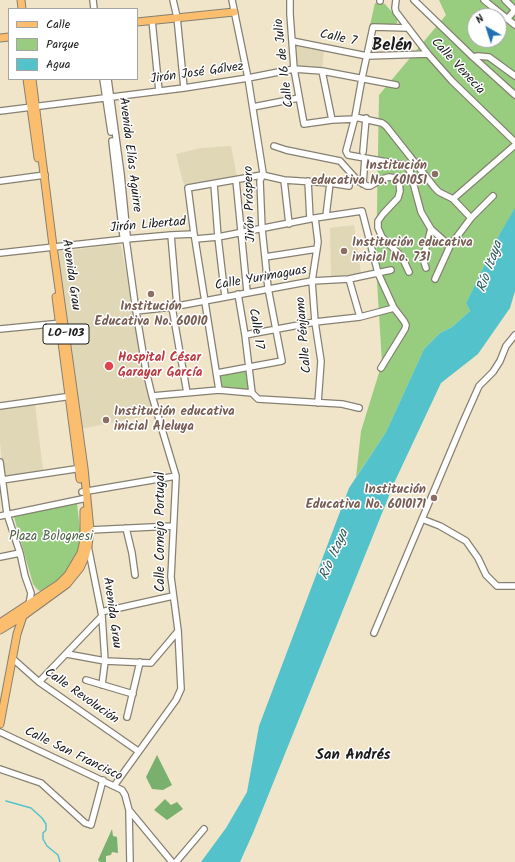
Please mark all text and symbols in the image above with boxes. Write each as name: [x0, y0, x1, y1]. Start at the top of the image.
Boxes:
legend: [8, 8, 138, 80]
north arrow: [467, 8, 507, 48]
text: N: [472, 10, 488, 29]
text: Calle: [46, 15, 70, 34]
street label: Calle 16 de Julio: [272, 17, 298, 109]
street label: Calle 7: [318, 27, 358, 51]
text: Parque: [46, 35, 79, 54]
street label: Calle Venecia: [427, 35, 487, 99]
district label: Belén: [372, 37, 412, 57]
text: Agua: [46, 55, 70, 74]
street label: Jirón José Gálvez: [149, 60, 245, 88]
street label: Avenida Elías Aguirre: [114, 97, 144, 213]
place label: Institución educativa No. 601051: [311, 159, 427, 190]
street label: Jirón Próspero: [242, 165, 260, 243]
marker: Institución educativa No. 601051: [430, 169, 440, 179]
street label: Jirón Libertad: [109, 215, 187, 237]
place label: Institución educativa inicial No. 731: [352, 236, 473, 267]
street label: Avenida Grau: [57, 238, 83, 312]
water label: Río Itaya: [474, 239, 508, 295]
marker: Institución educativa inicial No. 731: [339, 246, 349, 256]
street label: Calle Yurimaguas: [214, 263, 308, 295]
marker: Institución Educativa No. 60010: [146, 289, 156, 299]
street label: Calle Pénjamo: [294, 296, 316, 374]
place label: Institución Educativa No. 60010: [94, 300, 208, 331]
street label: Calle 17: [244, 307, 266, 351]
road number: LO-103: [43, 324, 89, 344]
place label: Hospital César Garayar García: [118, 351, 202, 382]
marker: Hospital César Garayar García: [103, 360, 115, 372]
place label: Institución educativa inicial Aleluya: [114, 405, 235, 436]
marker: Institución educativa inicial Aleluya: [101, 415, 111, 425]
street label: Calle Cornejo Portugal: [154, 472, 170, 592]
place label: Institución Educativa No. 6010171: [306, 483, 426, 514]
marker: Institución Educativa No. 6010171: [429, 493, 439, 503]
water label: Río Itaya: [317, 527, 353, 583]
park label: Plaza Bolognesi: [9, 530, 93, 546]
street label: Avenida Grau: [98, 576, 124, 650]
street label: Calle Revolución: [41, 666, 121, 728]
street label: Calle San Francisco: [22, 725, 124, 785]
district label: San Andrés: [315, 747, 391, 765]

